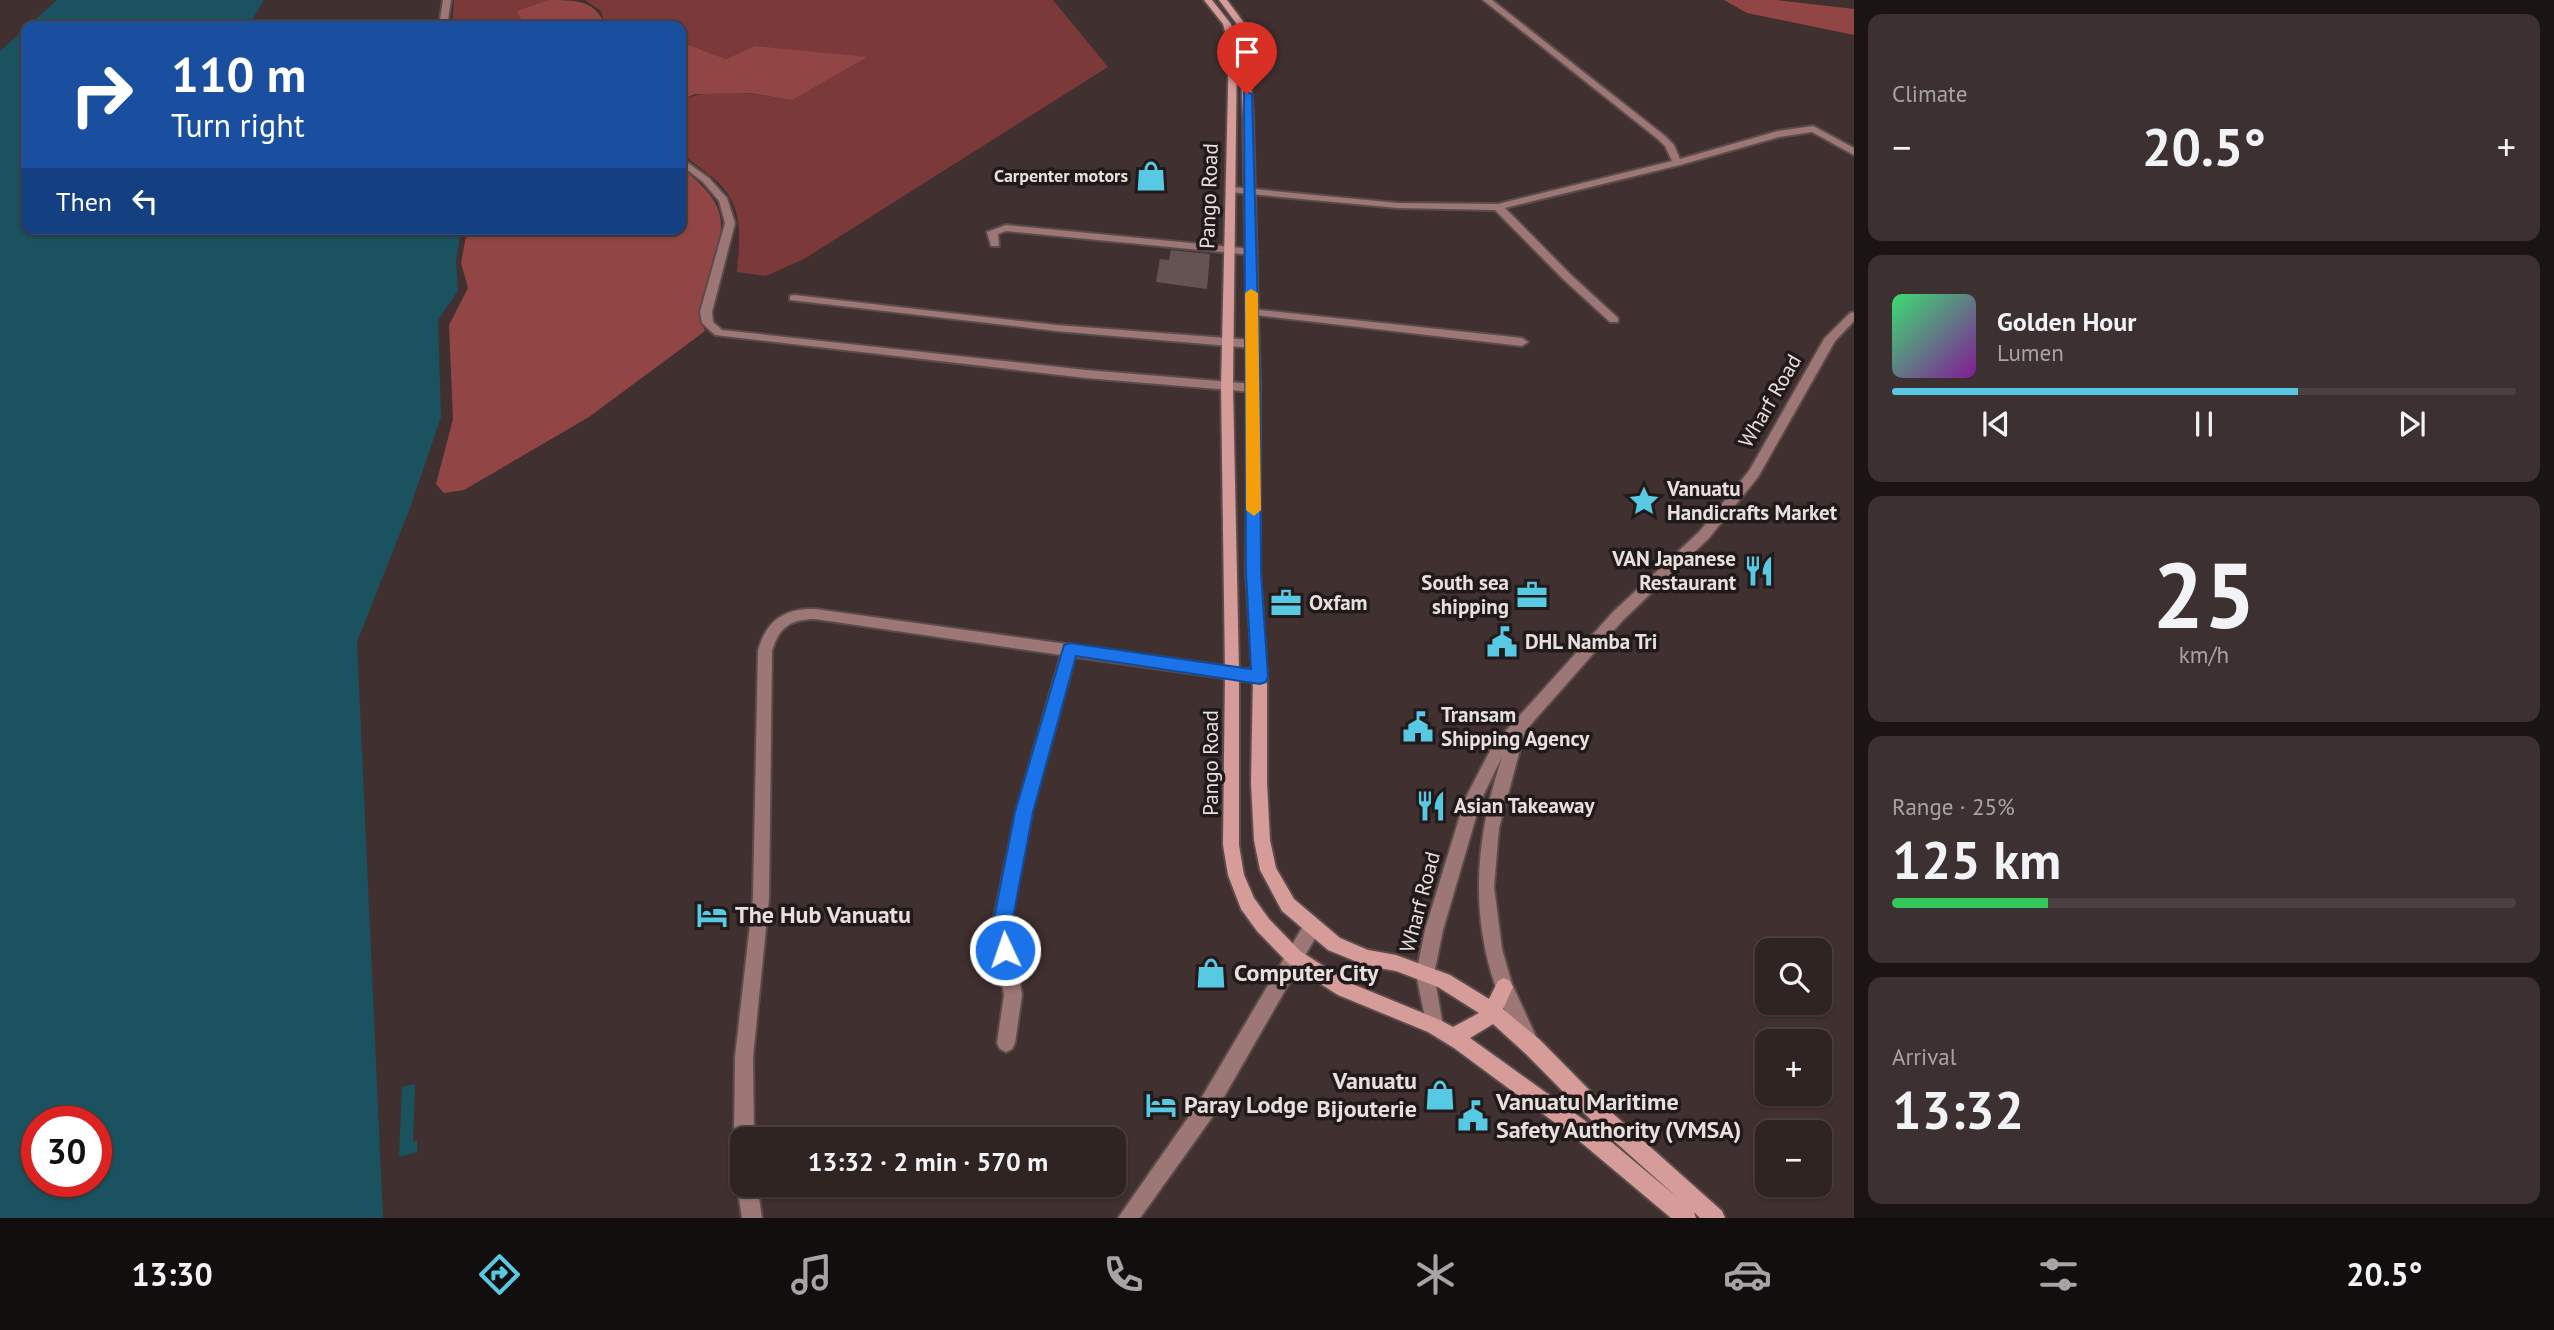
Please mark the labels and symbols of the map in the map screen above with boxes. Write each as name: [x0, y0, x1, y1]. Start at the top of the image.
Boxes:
pin: [1217, 22, 1277, 94]
street label: Pango Road: [1193, 143, 1224, 249]
shop icon: Carpenter motors: [1134, 159, 1168, 193]
place label: Carpenter motors: [994, 164, 1128, 187]
street label: Wharf Road: [1732, 349, 1807, 452]
place label: Vanuatu Handicrafts Market: [1666, 475, 1838, 526]
place icon: Vanuatu Handicrafts Market: [1627, 484, 1661, 518]
place label: VAN Japanese Restaurant: [1611, 545, 1737, 596]
restaurant icon: VAN Japanese Restaurant: [1742, 554, 1776, 588]
place label: South sea shipping: [1421, 569, 1509, 620]
office icon: South sea shipping: [1515, 578, 1549, 612]
office icon: Oxfam: [1269, 586, 1303, 620]
place label: Oxfam: [1309, 589, 1368, 616]
public building icon: DHL Namba Tri: [1485, 625, 1519, 659]
place label: DHL Namba Tri: [1525, 628, 1657, 655]
place label: Transam Shipping Agency: [1441, 701, 1590, 752]
street label: Pango Road: [1197, 710, 1224, 816]
public building icon: Transam Shipping Agency: [1401, 710, 1435, 744]
restaurant icon: Asian Takeaway: [1414, 789, 1448, 823]
place label: Asian Takeaway: [1454, 792, 1595, 819]
street label: Wharf Road: [1393, 849, 1446, 955]
hotel icon: The Hub Vanuatu: [695, 898, 729, 932]
place label: The Hub Vanuatu: [735, 899, 911, 930]
position arrow: [968, 913, 1042, 987]
shop icon: Computer City: [1194, 956, 1228, 990]
place label: Computer City: [1234, 957, 1379, 988]
place label: Vanuatu Bijouterie: [1317, 1065, 1417, 1124]
shop icon: Vanuatu Bijouterie: [1423, 1078, 1457, 1112]
place label: Vanuatu Maritime Safety Authority (VMSA): [1495, 1086, 1741, 1145]
hotel icon: Paray Lodge: [1144, 1088, 1178, 1122]
place label: Paray Lodge: [1184, 1089, 1308, 1120]
public building icon: Vanuatu Maritime Safety Authority (VMSA): [1456, 1099, 1490, 1133]
speed limit sign: 30: [21, 1106, 112, 1197]

